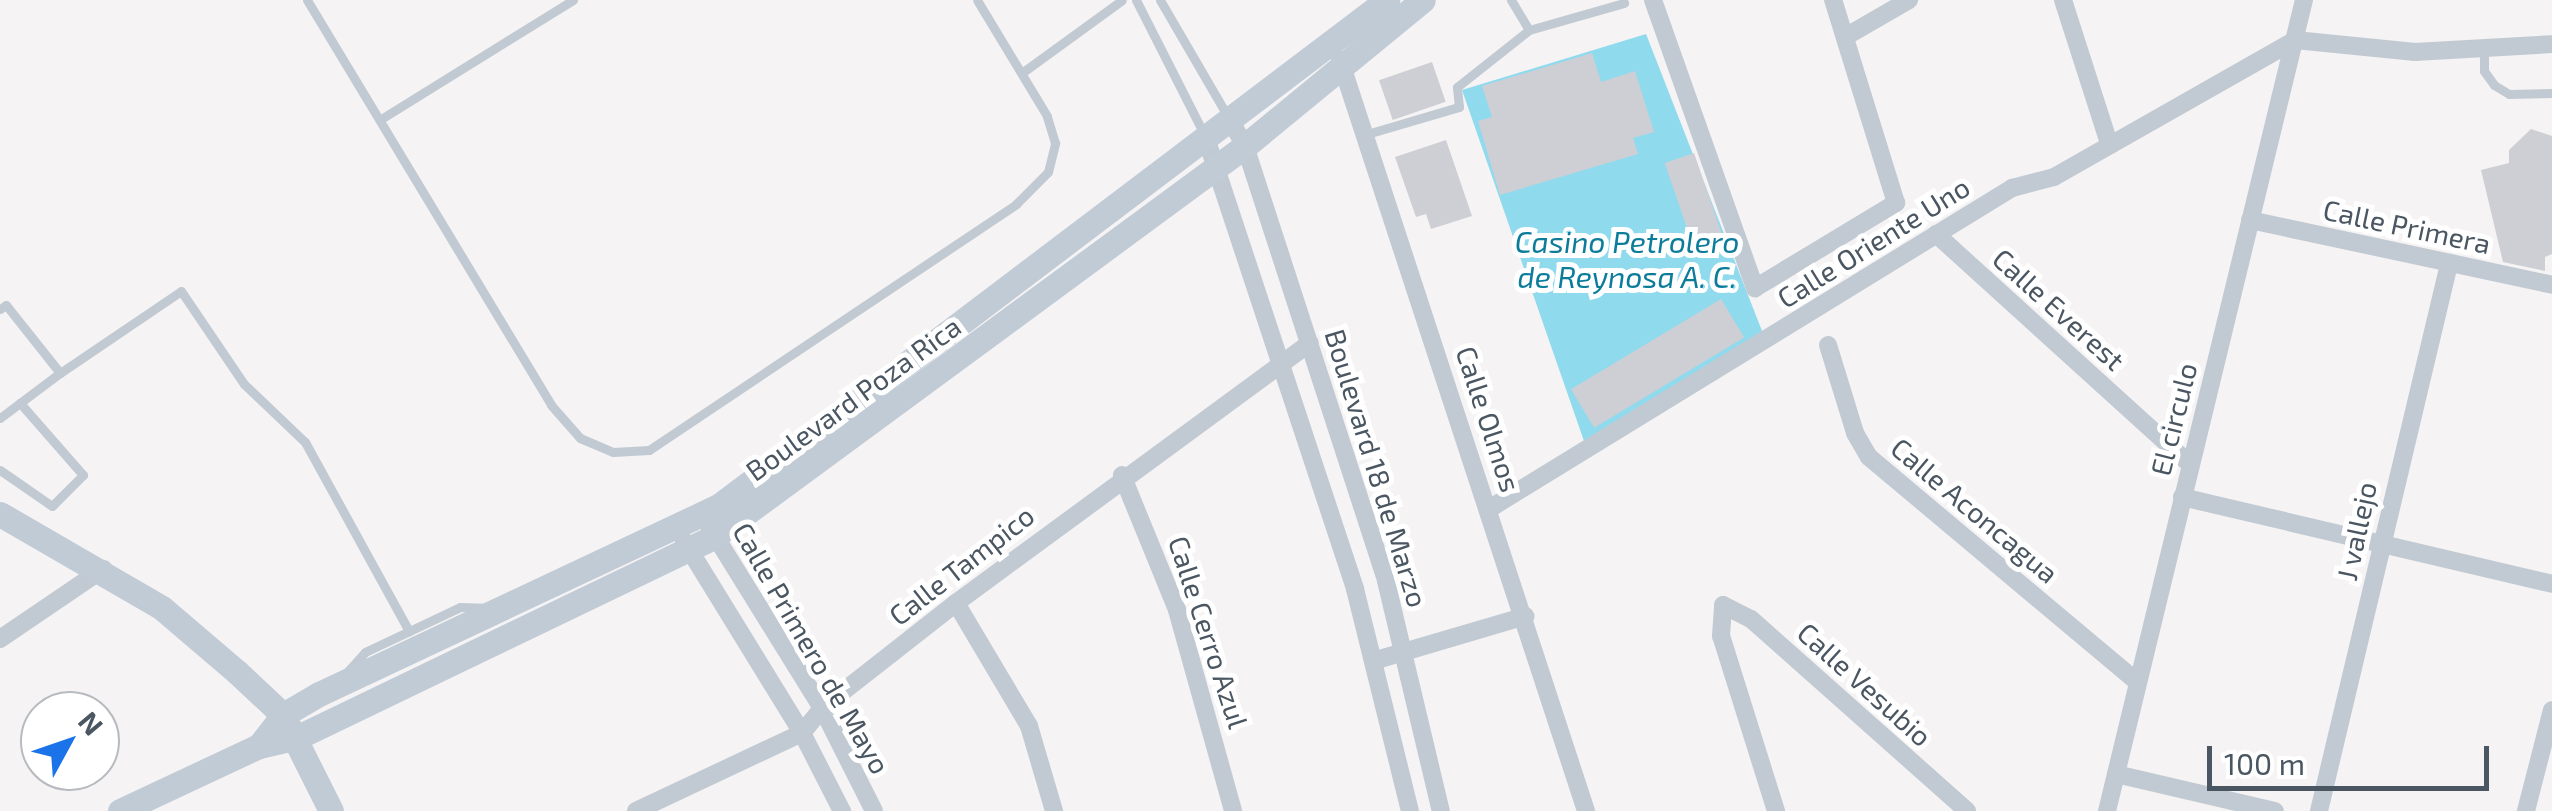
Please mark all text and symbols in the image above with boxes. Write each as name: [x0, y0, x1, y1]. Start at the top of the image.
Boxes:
street label: Calle Oriente Uno: [1771, 169, 1975, 315]
street label: Calle Primera: [2320, 192, 2494, 260]
water label: Casino Petrolero de Reynosa A. C.: [1515, 223, 1739, 294]
street label: Calle Everest: [1986, 241, 2132, 377]
street label: Boulevard Poza Rica: [739, 309, 967, 487]
street label: Boulevard 18 de Marzo: [1319, 325, 1435, 611]
street label: Calle Olmos: [1450, 342, 1528, 496]
street label: El circulo: [2143, 359, 2203, 479]
street label: Calle Aconcagua: [1884, 430, 2066, 590]
street label: J vallejo: [2329, 478, 2383, 584]
street label: Calle Tampico: [882, 498, 1040, 632]
street label: Calle Primero de Mayo: [726, 516, 898, 780]
street label: Calle Cerro Azul: [1162, 531, 1256, 733]
street label: Calle Vesubio: [1791, 615, 1939, 753]
north arrow: [20, 691, 120, 791]
text: N: [72, 704, 111, 742]
scale bar: [2212, 726, 2494, 788]
text: 100 m: [2224, 745, 2305, 781]

